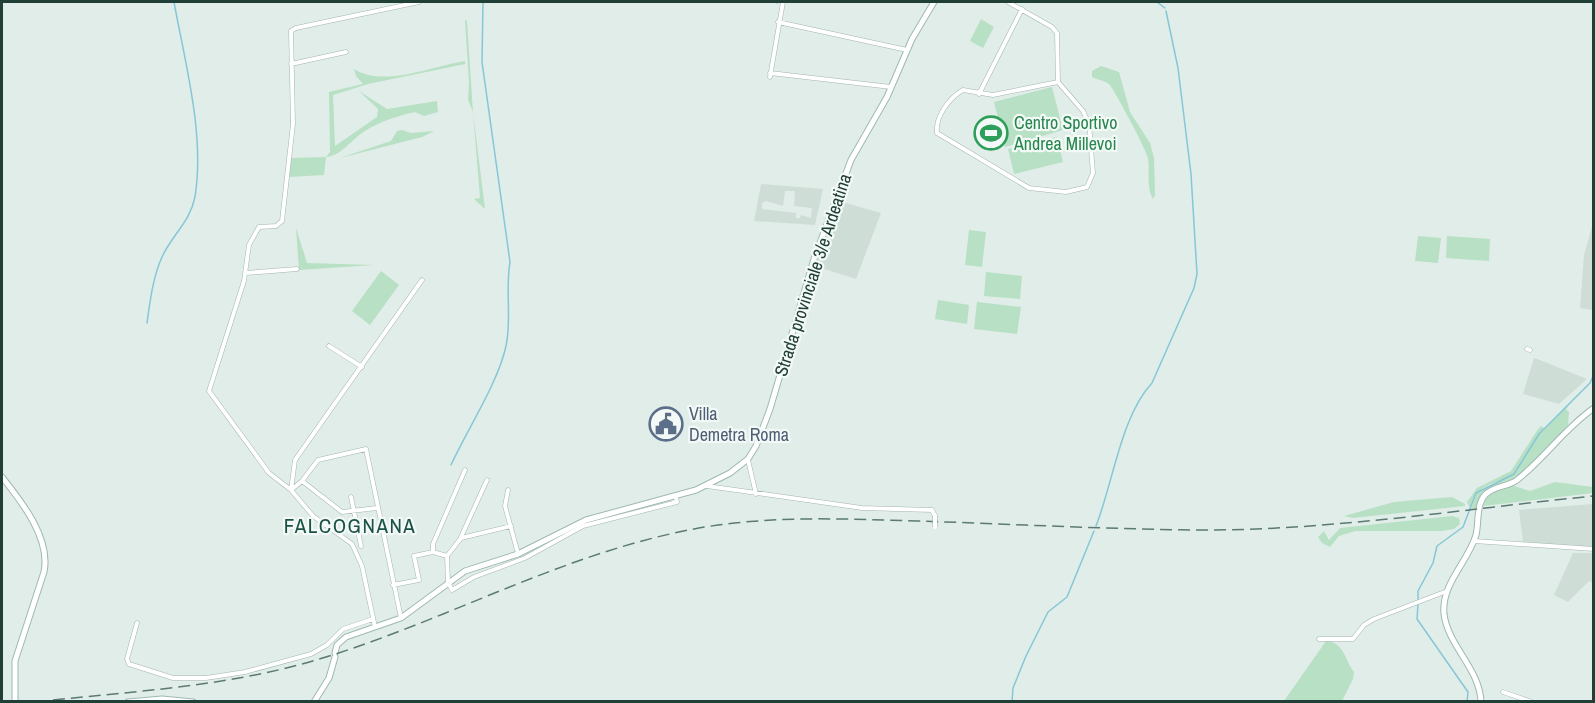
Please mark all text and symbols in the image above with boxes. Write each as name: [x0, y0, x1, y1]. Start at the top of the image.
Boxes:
place label: Centro Sportivo Andrea Millevoi: [1013, 110, 1117, 156]
sports icon: Centro Sportivo Andrea Millevoi: [973, 115, 1009, 151]
street label: Strada provinciale 3/e Ardeatina: [768, 170, 857, 379]
place label: Villa Demetra Roma: [689, 401, 789, 447]
public building icon: Villa Demetra Roma: [648, 406, 684, 442]
district label: FALCOGNANA: [284, 511, 416, 540]

